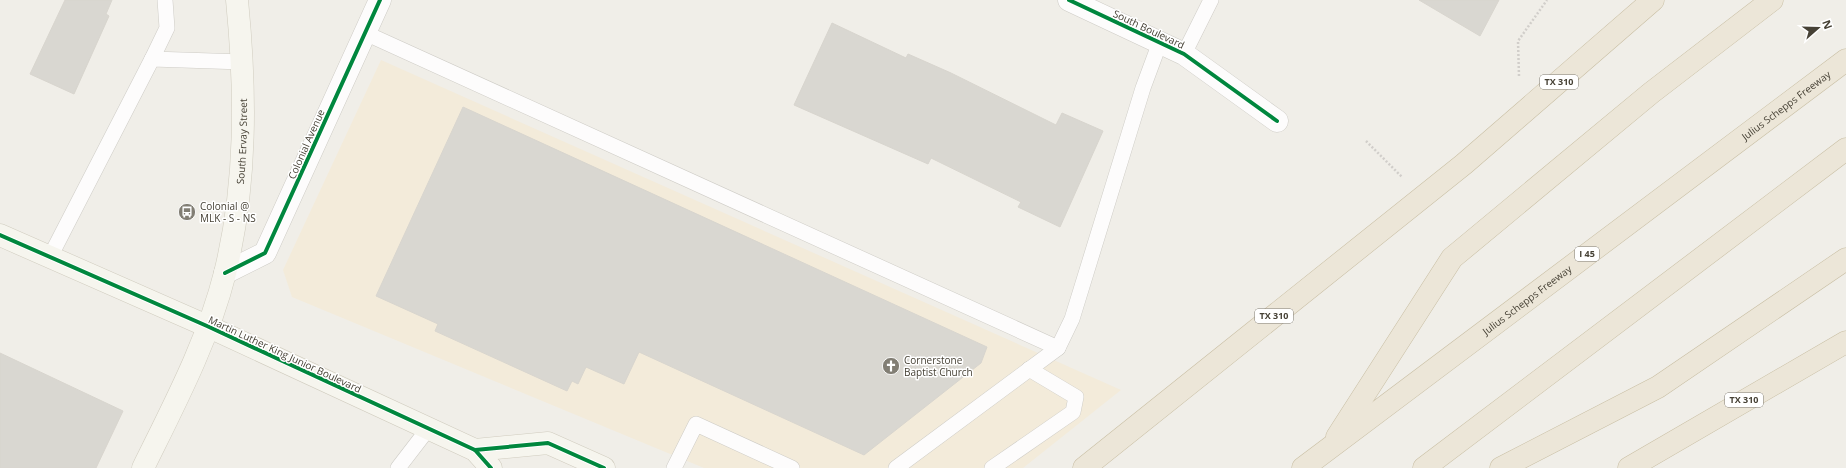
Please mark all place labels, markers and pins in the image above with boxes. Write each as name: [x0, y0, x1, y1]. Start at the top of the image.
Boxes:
place label: Colonial @ MLK - S - NS: [200, 199, 256, 225]
bus stop icon: Colonial @ MLK - S - NS: [177, 202, 197, 222]
place label: Cornerstone Baptist Church: [904, 353, 973, 379]
church icon: Cornerstone Baptist Church: [881, 356, 901, 376]

